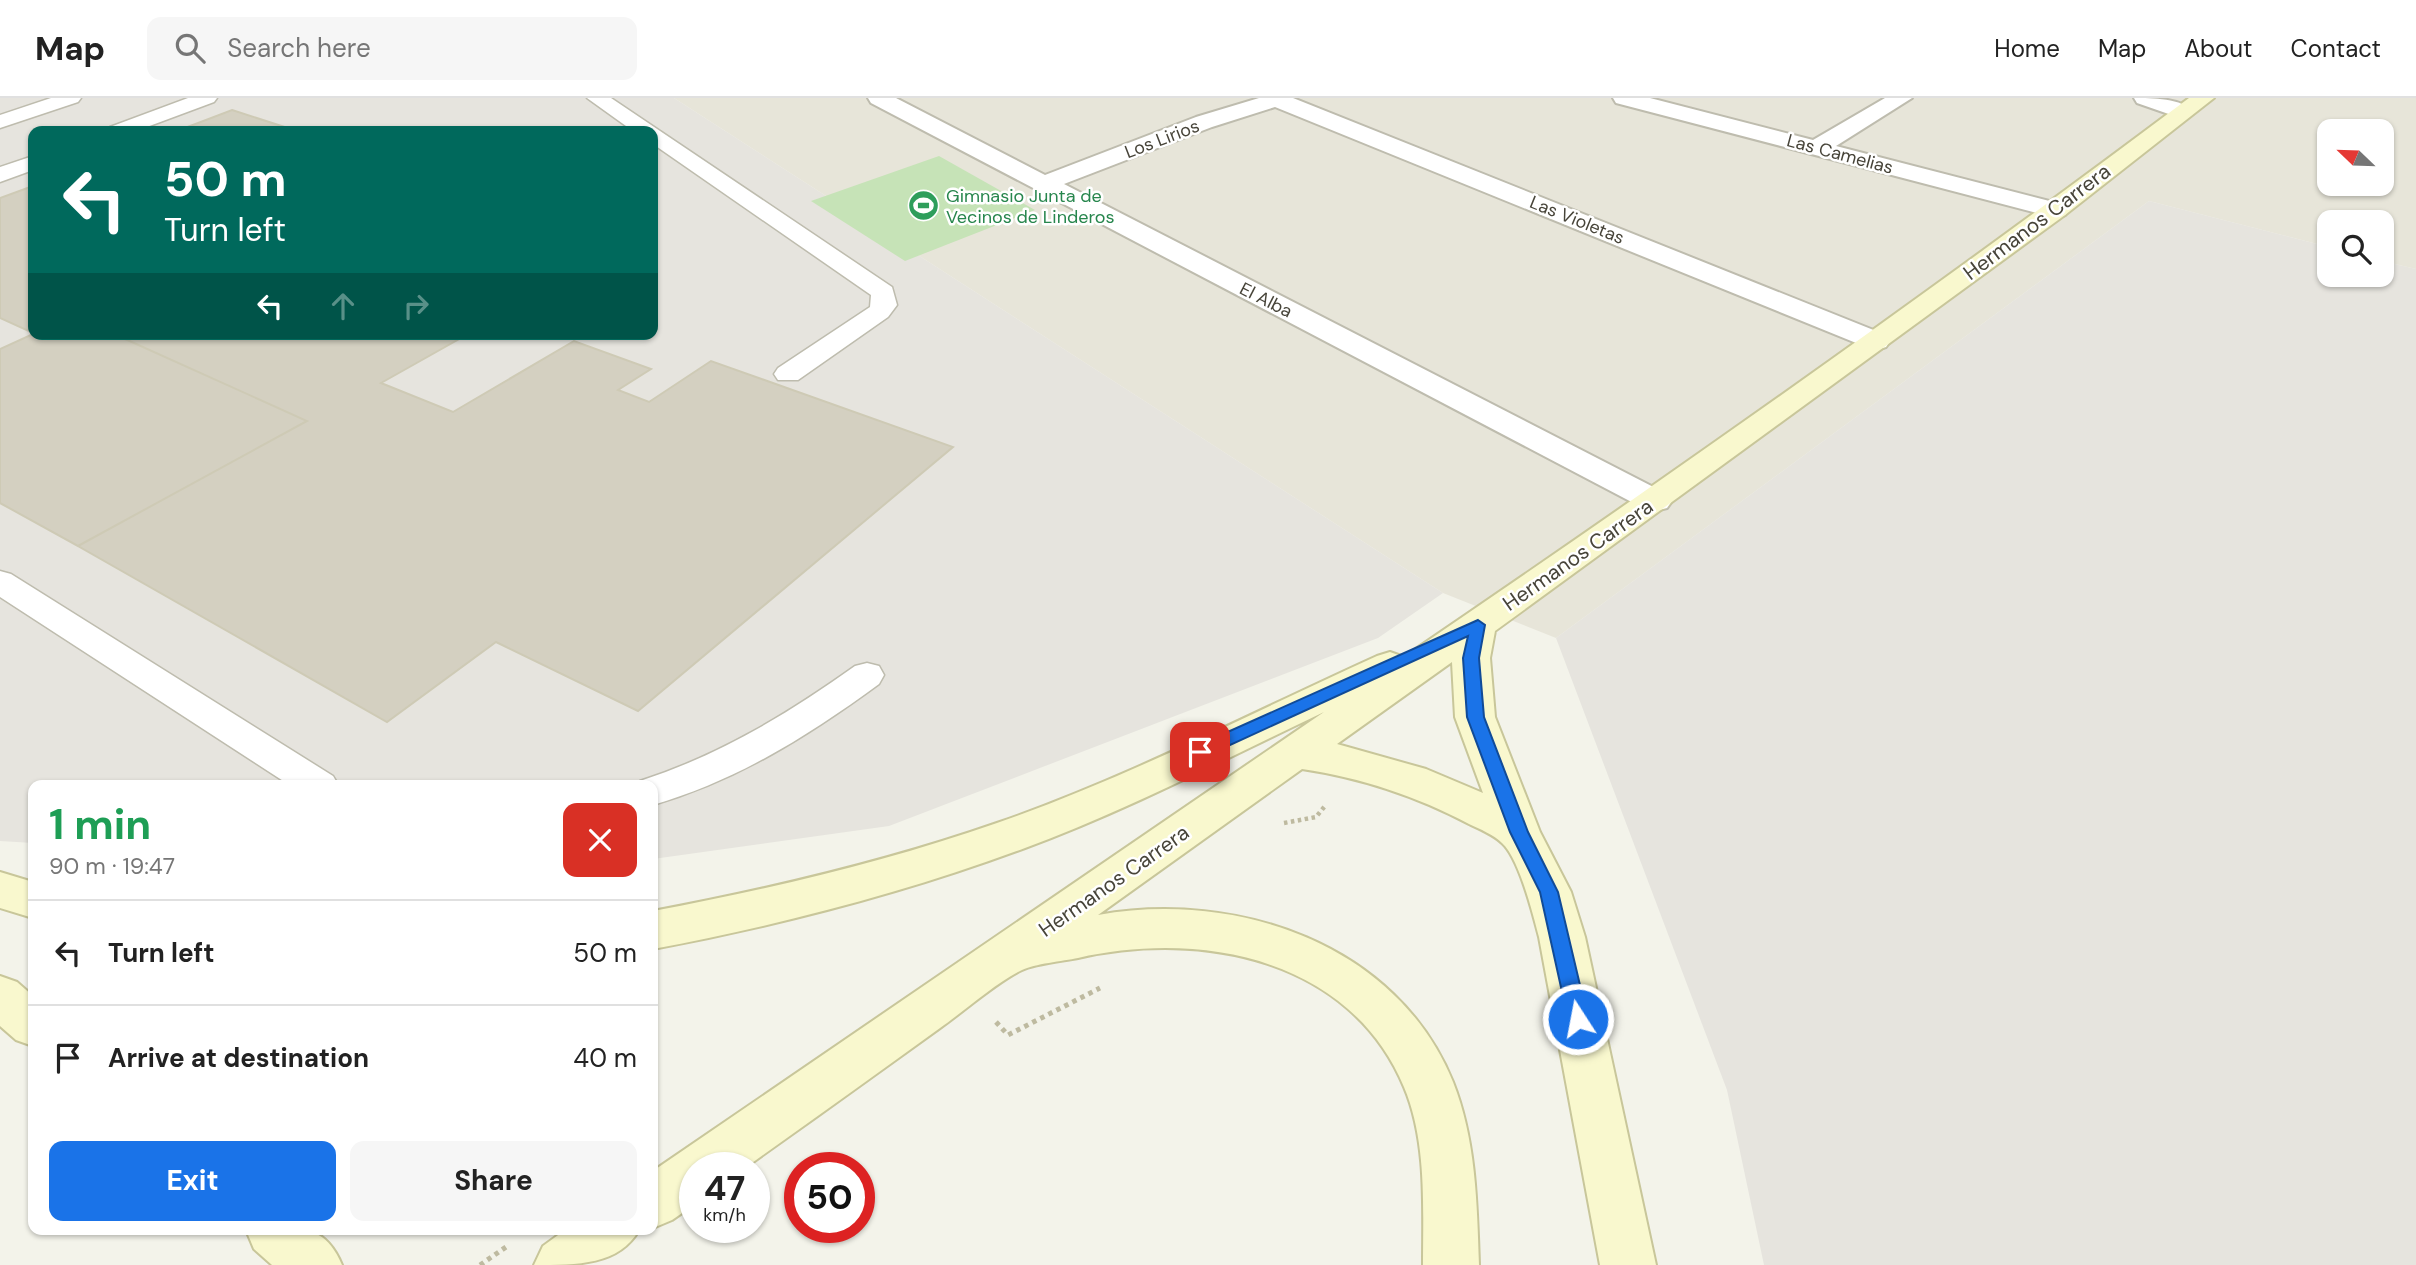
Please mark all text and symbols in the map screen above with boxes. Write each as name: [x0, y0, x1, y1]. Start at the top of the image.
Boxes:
search box: [147, 17, 637, 80]
text: Map: [35, 27, 105, 70]
icon: search: [171, 29, 209, 67]
text: Search here: [227, 31, 371, 65]
text: Home: [1994, 33, 2060, 64]
text: Map: [2098, 33, 2146, 64]
text: About: [2184, 33, 2253, 64]
text: Contact: [2291, 33, 2381, 64]
street label: Los Lirios: [1121, 114, 1203, 164]
north arrow: [2317, 119, 2394, 196]
map controls: [2317, 119, 2394, 287]
street label: Las Camelias: [1784, 128, 1896, 180]
text: 50 m: [164, 147, 287, 211]
icon: left: [49, 154, 140, 245]
street label: Hermanos Carrera: [1958, 157, 2116, 287]
place label: Gimnasio Junta de Vecinos de Linderos: [946, 184, 1115, 229]
sports icon: Gimnasio Junta de Vecinos de Linderos: [906, 189, 940, 223]
street label: Las Violetas: [1526, 190, 1628, 250]
text: Turn left: [164, 209, 286, 251]
button: search: [2317, 210, 2394, 287]
street label: El Alba: [1236, 277, 1296, 323]
icon: left: [251, 287, 289, 325]
icon: ahead: [324, 287, 362, 325]
icon: right: [397, 287, 435, 325]
street label: Hermanos Carrera: [1497, 493, 1659, 617]
pin: [1170, 722, 1230, 782]
icon: arrive: [1181, 733, 1219, 771]
text: 1 min: [49, 797, 151, 852]
button: close: [563, 803, 637, 877]
street label: Hermanos Carrera: [1033, 819, 1195, 943]
text: 90 m · 19:47: [49, 851, 175, 881]
icon: left: [49, 934, 87, 972]
text: Turn left: [108, 936, 215, 970]
text: 50 m: [573, 936, 637, 970]
position arrow: [1541, 982, 1615, 1056]
icon: arrive: [49, 1039, 87, 1077]
text: Arrive at destination: [108, 1041, 369, 1075]
text: 40 m: [573, 1041, 637, 1075]
button: Exit: [49, 1141, 336, 1221]
button: Share: [350, 1141, 637, 1221]
speed limit sign: 50: [784, 1152, 875, 1243]
text: 47: [704, 1165, 745, 1211]
text: km/h: [703, 1203, 746, 1227]

